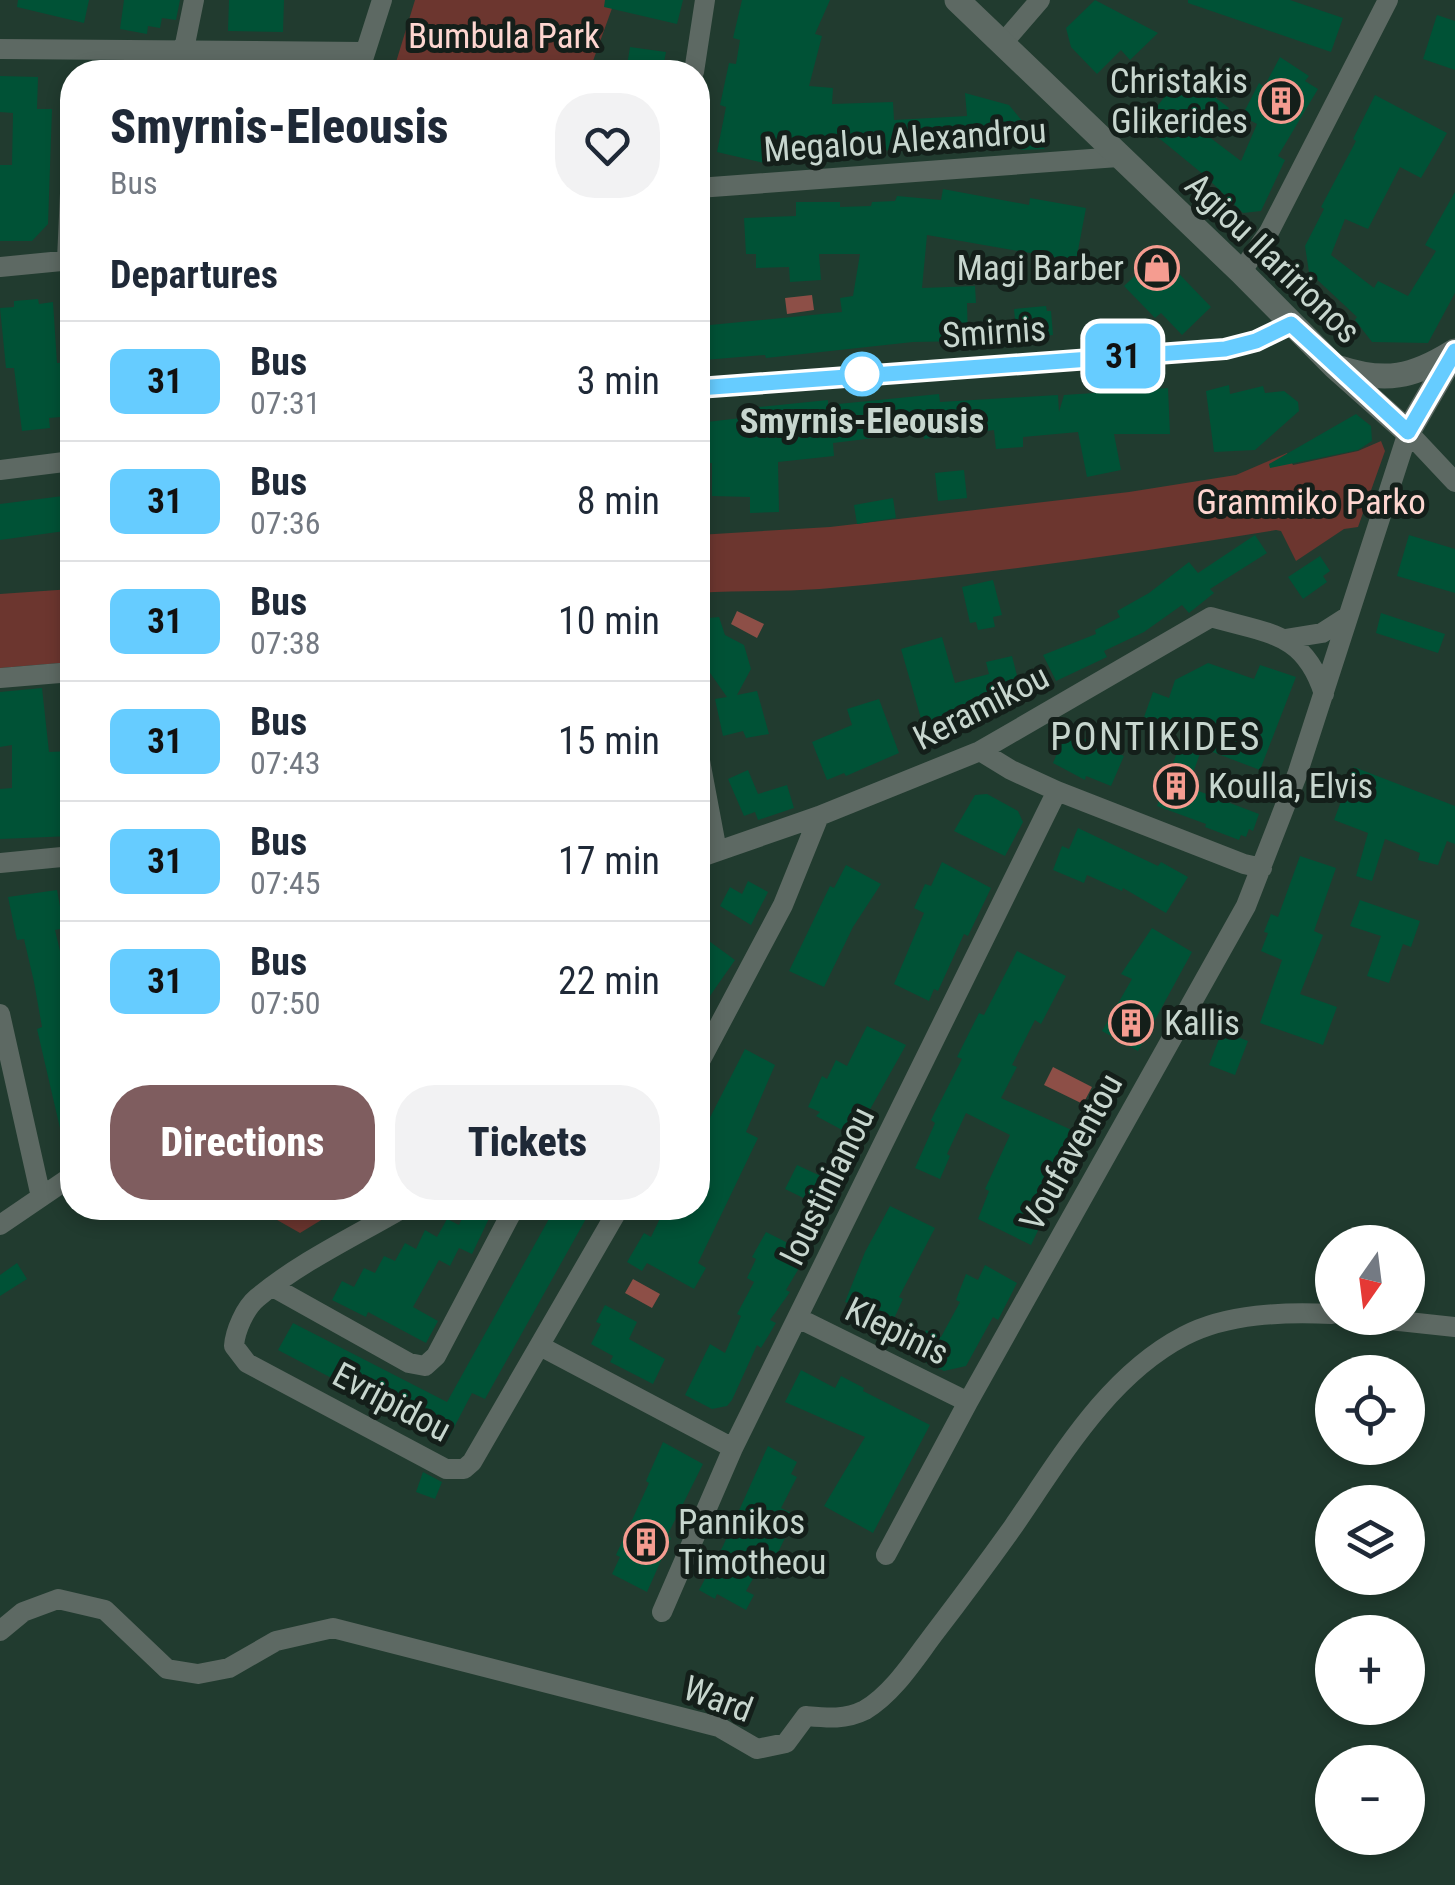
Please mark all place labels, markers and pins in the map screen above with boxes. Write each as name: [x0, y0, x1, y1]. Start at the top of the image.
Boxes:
place label: Christakis Glikerides: [1110, 61, 1248, 142]
building icon: Christakis Glikerides: [1258, 78, 1304, 124]
shop icon: Magi Barber: [1134, 245, 1180, 291]
place label: Magi Barber: [957, 248, 1124, 289]
marker: Smyrnis-Eleousis: [841, 353, 883, 395]
place label: Smyrnis-Eleousis: [740, 401, 984, 442]
building icon: Koulla, Elvis: [1153, 763, 1199, 809]
place label: Koulla, Elvis: [1208, 766, 1373, 807]
building icon: Kallis: [1108, 1000, 1154, 1046]
place label: Kallis: [1164, 1003, 1240, 1044]
place label: Pannikos Timotheou: [678, 1502, 826, 1583]
building icon: Pannikos Timotheou: [623, 1519, 669, 1565]

